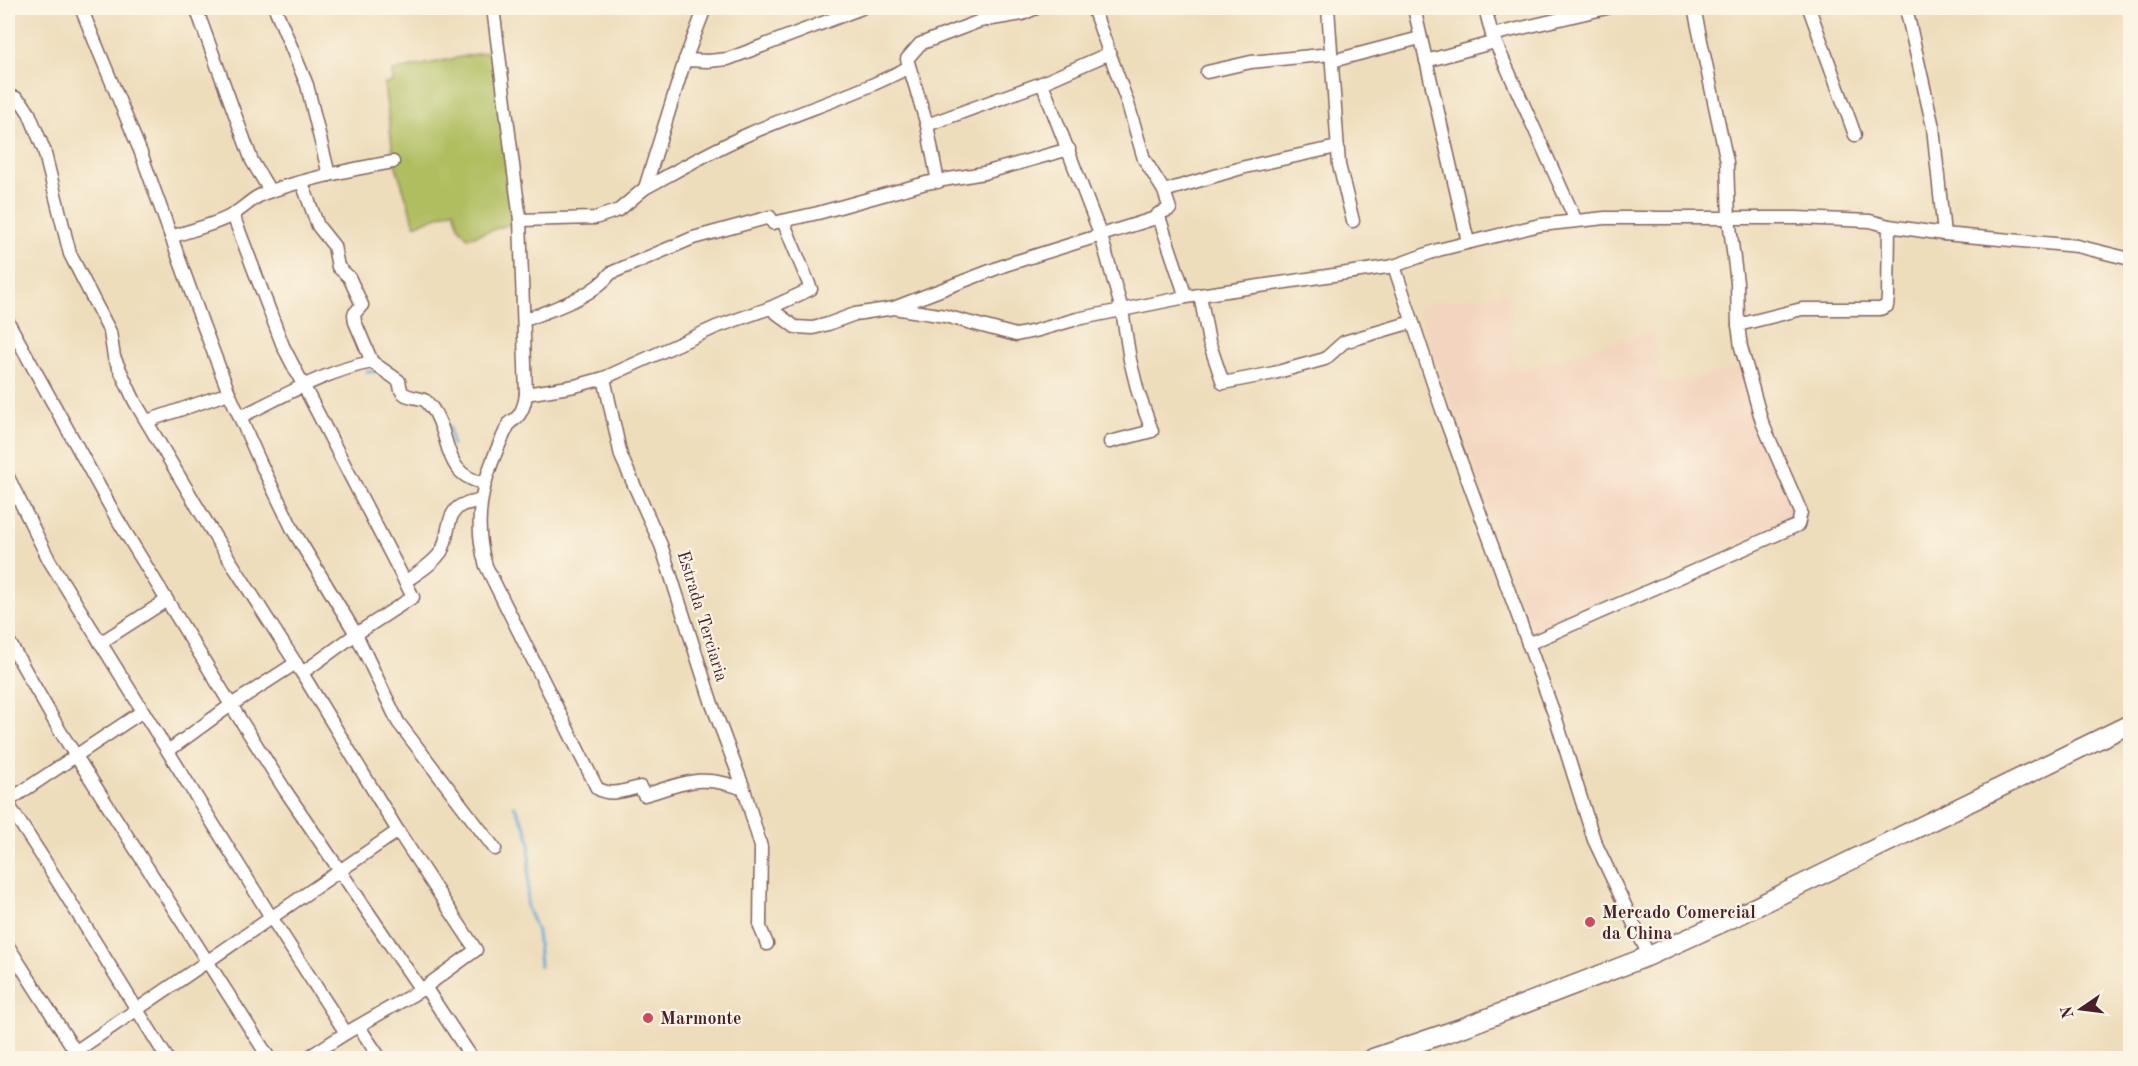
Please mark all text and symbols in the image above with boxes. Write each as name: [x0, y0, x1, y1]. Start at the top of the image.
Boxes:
street label: Estrada Terciaria: [674, 549, 731, 684]
place label: Mercado Comercial da China: [1602, 904, 1756, 943]
marker: Mercado Comercial da China: [1583, 915, 1597, 929]
north arrow: [2051, 979, 2111, 1039]
text: N: [2059, 1004, 2078, 1020]
place label: Marmonte: [660, 1010, 742, 1028]
marker: Marmonte: [641, 1011, 655, 1025]

